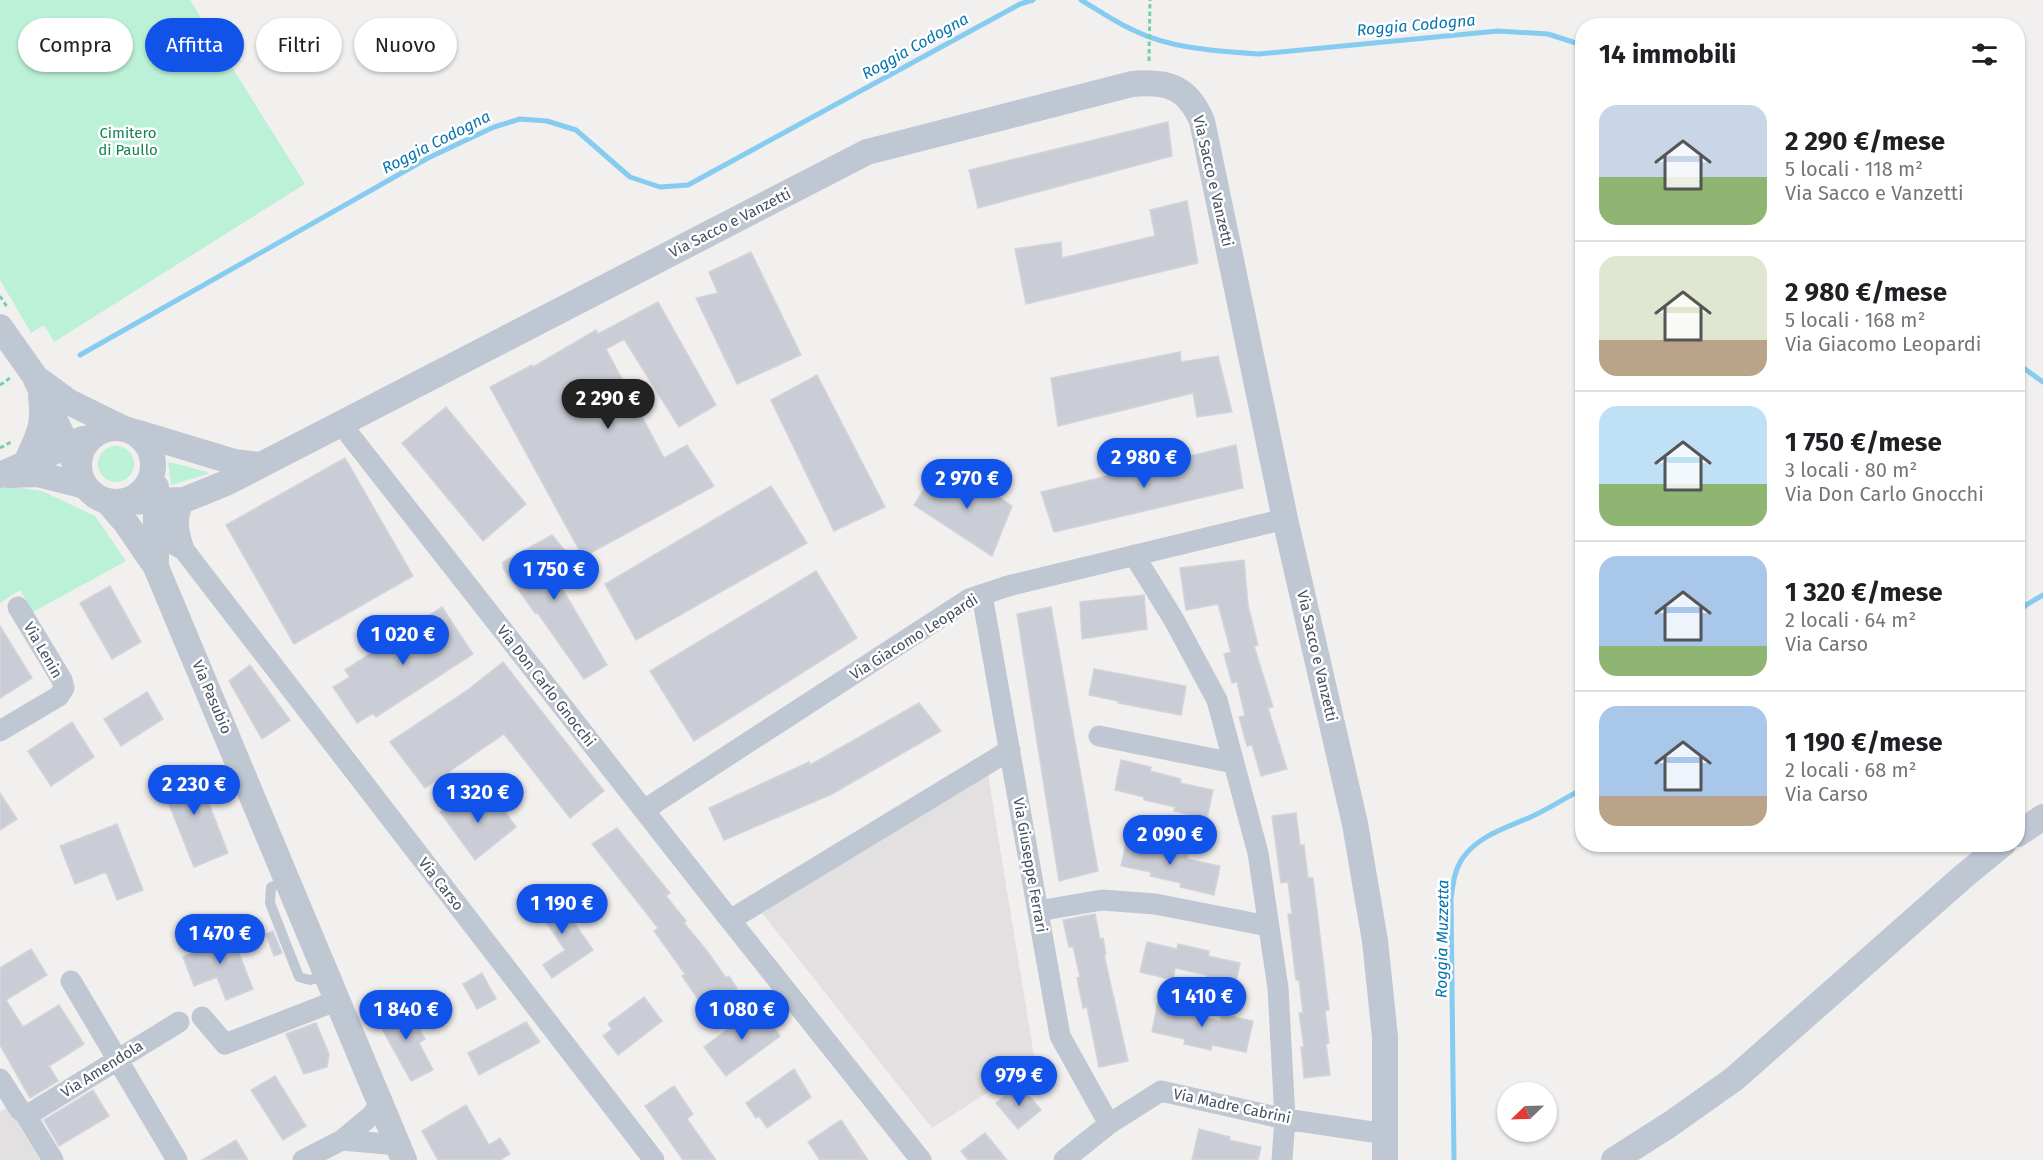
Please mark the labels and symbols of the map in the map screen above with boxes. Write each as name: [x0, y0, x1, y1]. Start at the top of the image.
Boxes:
water label: Roggia Codogna: [858, 9, 972, 83]
water label: Roggia Codogna: [1356, 10, 1476, 40]
water label: Roggia Codogna: [379, 107, 493, 177]
street label: Via Sacco e Vanzetti: [1189, 114, 1237, 248]
park label: Cimitero di Paullo: [98, 124, 158, 159]
street label: Via Sacco e Vanzetti: [666, 185, 794, 261]
pin: 2 290 €: [553, 379, 663, 430]
pin: 2 980 €: [1089, 438, 1199, 489]
pin: 2 970 €: [912, 459, 1022, 510]
pin: 1 750 €: [499, 550, 609, 601]
street label: Via Sacco e Vanzetti: [1293, 589, 1341, 723]
street label: Via Giacomo Leopardi: [847, 590, 981, 684]
pin: 1 020 €: [348, 615, 458, 666]
street label: Via Lenin: [20, 619, 66, 681]
street label: Via Don Carlo Gnocchi: [493, 622, 599, 750]
street label: Via Pasubio: [188, 657, 236, 737]
pin: 2 230 €: [139, 765, 249, 816]
pin: 1 320 €: [423, 773, 533, 824]
street label: Via Giuseppe Ferrari: [1009, 796, 1051, 934]
pin: 2 090 €: [1115, 815, 1225, 866]
street label: Via Carso: [415, 854, 467, 914]
water label: Roggia Muzzetta: [1431, 880, 1453, 998]
pin: 1 190 €: [507, 884, 617, 935]
pin: 1 470 €: [165, 914, 275, 965]
pin: 1 410 €: [1147, 977, 1257, 1028]
pin: 1 840 €: [351, 990, 461, 1041]
pin: 1 080 €: [687, 990, 797, 1041]
street label: Via Amendola: [58, 1037, 146, 1101]
pin: 979 €: [977, 1056, 1061, 1107]
north arrow: [1497, 1082, 1557, 1142]
street label: Via Madre Cabrini: [1172, 1085, 1292, 1127]

